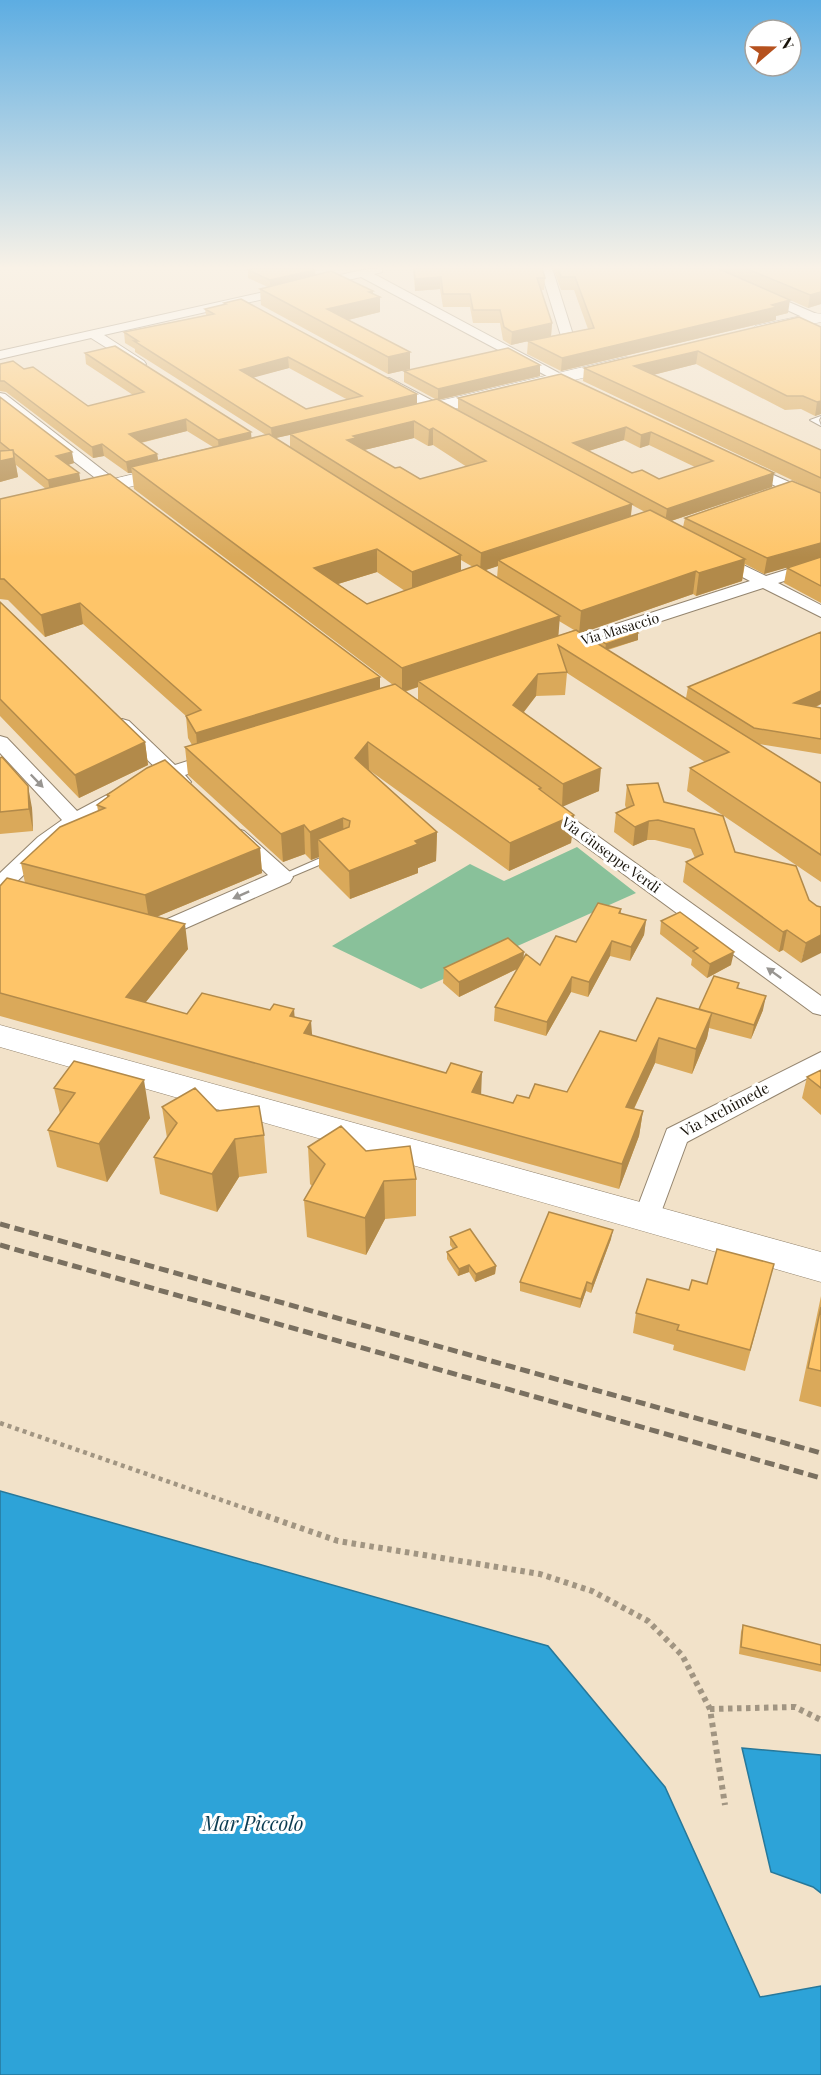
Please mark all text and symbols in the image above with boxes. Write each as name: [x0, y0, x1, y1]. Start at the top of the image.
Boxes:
north arrow: [743, 18, 803, 78]
text: N: [776, 34, 800, 52]
street label: Via Masaccio: [578, 608, 661, 650]
one-way arrow: [29, 773, 43, 787]
street label: Via Giuseppe Verdi: [557, 812, 665, 897]
one-way arrow: [232, 891, 249, 900]
one-way arrow: [766, 967, 782, 979]
street label: Via Archimede: [676, 1077, 772, 1141]
water label: Mar Piccolo: [201, 1809, 304, 1836]

